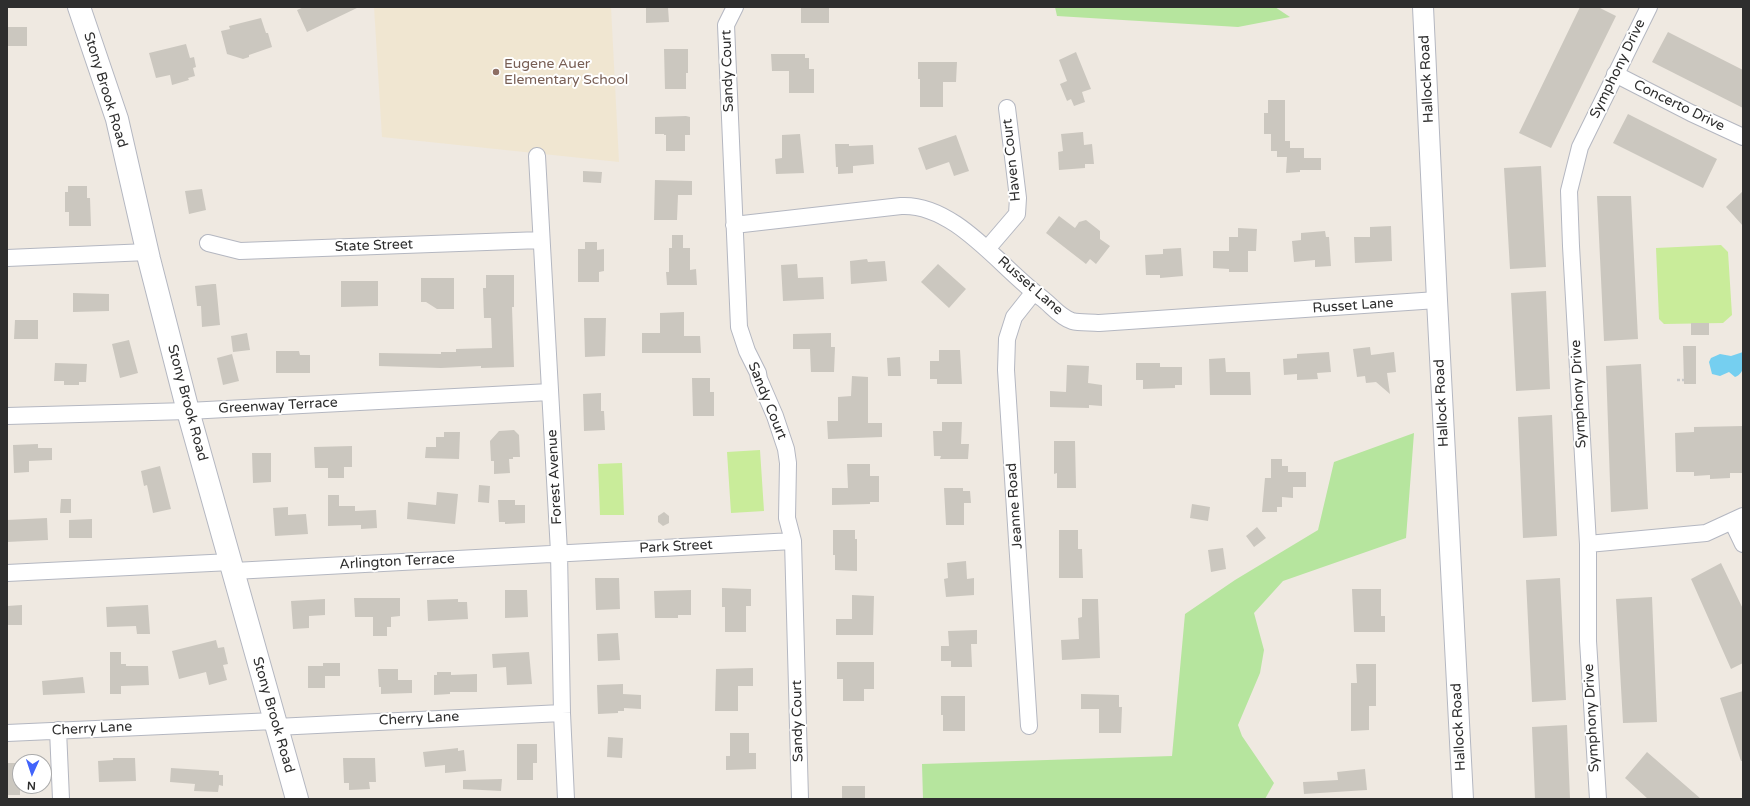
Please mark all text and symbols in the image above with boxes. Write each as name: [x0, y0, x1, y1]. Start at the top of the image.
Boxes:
street label: Symphony Drive: [1587, 17, 1649, 121]
street label: Stony Brook Road: [79, 30, 131, 150]
street label: Sandy Court: [718, 30, 738, 112]
street label: Hallock Road: [1416, 35, 1438, 123]
place label: Eugene Auer Elementary School: [504, 56, 628, 88]
marker: Eugene Auer Elementary School: [491, 67, 501, 77]
street label: Concerto Drive: [1631, 77, 1727, 135]
street label: Haven Court: [999, 118, 1025, 202]
street label: State Street: [335, 236, 413, 256]
street label: Russet Lane: [994, 253, 1066, 319]
street label: Russet Lane: [1312, 295, 1394, 317]
street label: Symphony Drive: [1568, 339, 1590, 449]
street label: Stony Brook Road: [163, 343, 211, 463]
street label: Hallock Road: [1431, 359, 1453, 447]
street label: Sandy Court: [744, 360, 790, 442]
street label: Greenway Terrace: [218, 394, 338, 418]
street label: Forest Avenue: [544, 429, 566, 525]
street label: Jeanne Road: [1004, 462, 1026, 550]
street label: Park Street: [639, 537, 713, 557]
street label: Arlington Terrace: [339, 551, 455, 573]
street label: Stony Brook Road: [248, 655, 298, 775]
street label: Symphony Drive: [1581, 663, 1603, 773]
street label: Sandy Court: [789, 680, 807, 762]
street label: Hallock Road: [1448, 683, 1470, 771]
street label: Cherry Lane: [378, 709, 460, 729]
street label: Cherry Lane: [51, 719, 133, 739]
north arrow: [12, 754, 52, 794]
text: N: [27, 779, 36, 792]

